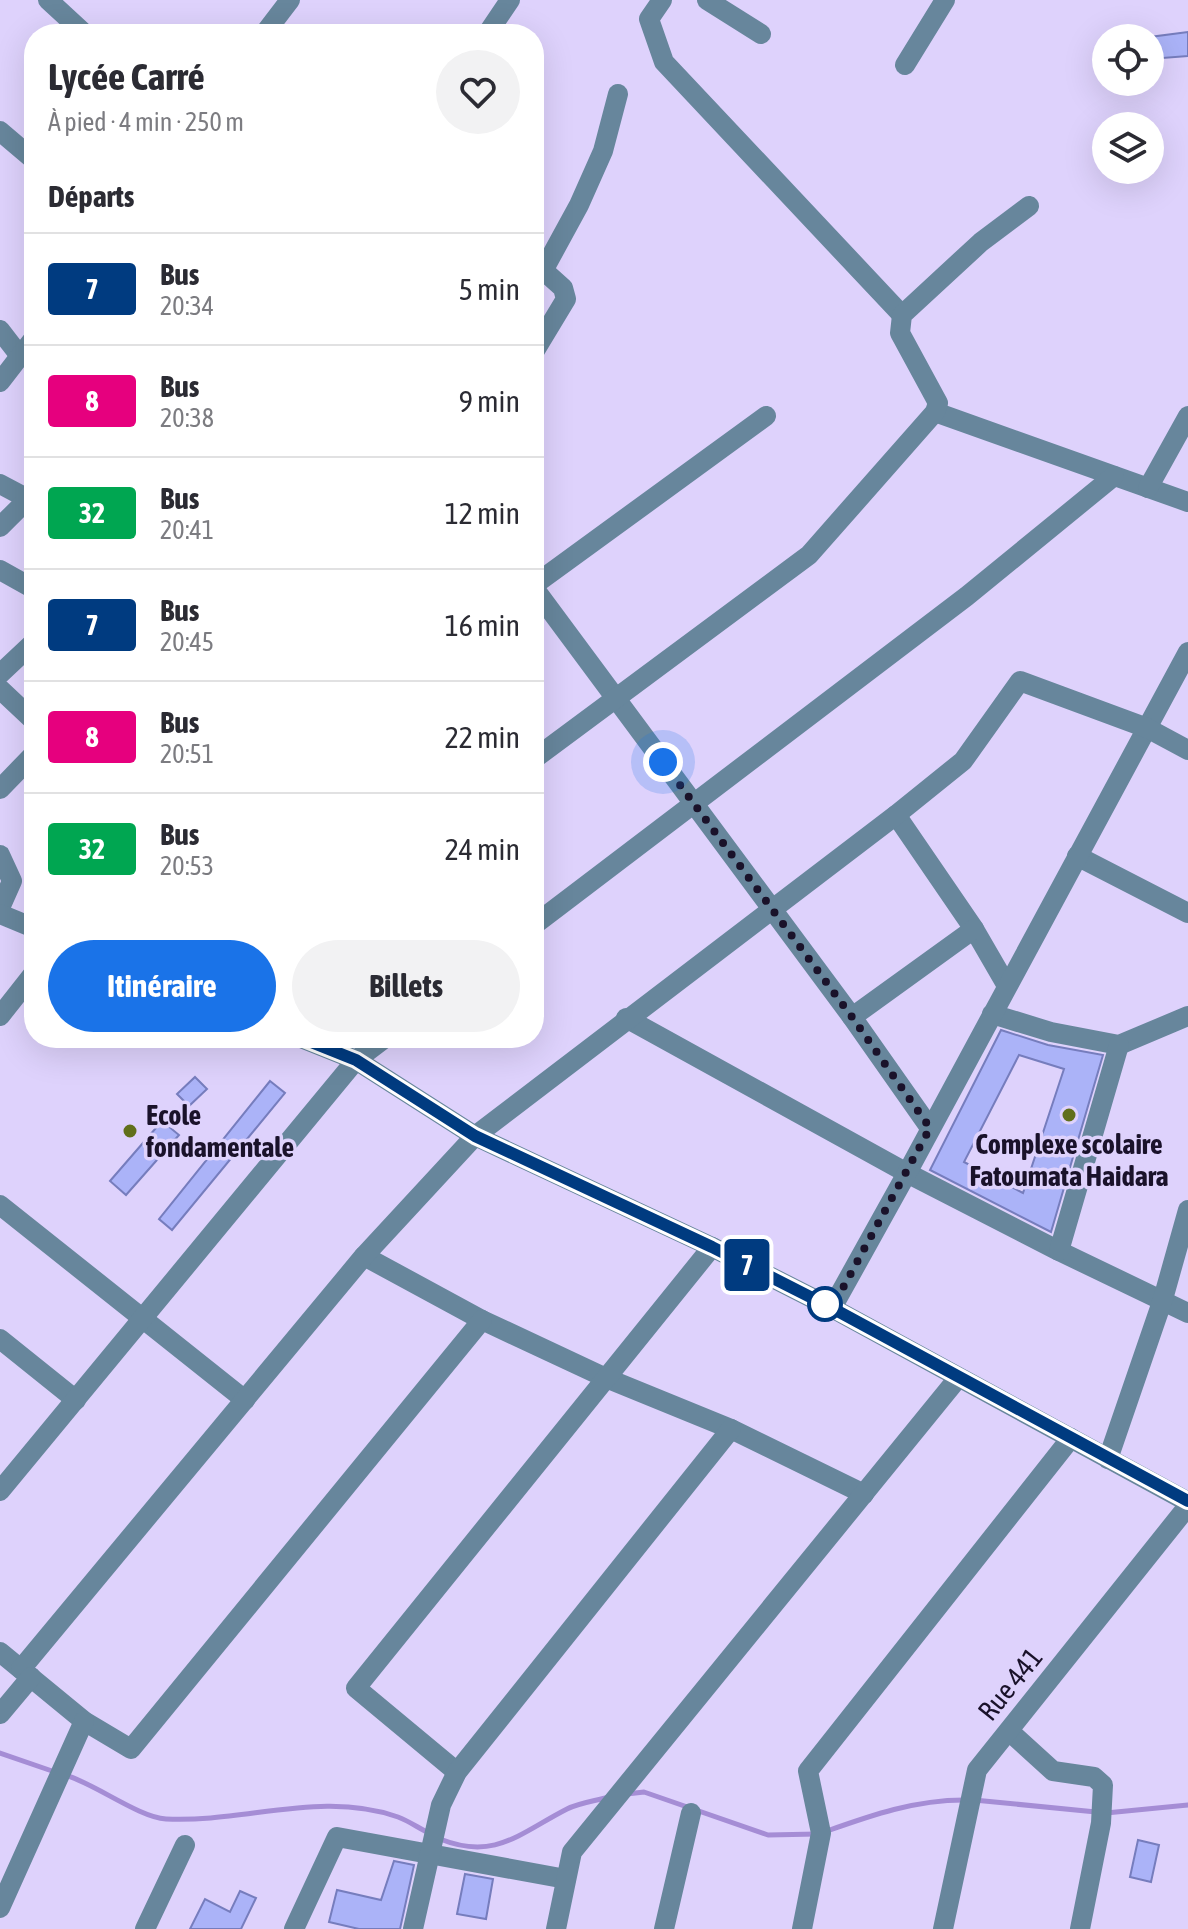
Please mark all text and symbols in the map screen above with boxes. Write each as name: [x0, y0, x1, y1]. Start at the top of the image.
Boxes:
map controls: [1092, 24, 1164, 184]
button: locate: [1092, 24, 1164, 96]
button: heart: [436, 50, 520, 134]
text: Lycée Carré: [48, 55, 205, 98]
text: À pied · 4 min · 250 m: [48, 107, 244, 137]
button: layers: [1092, 112, 1164, 184]
text: Départs: [48, 179, 134, 213]
text: Bus: [160, 257, 199, 291]
text: 5 min: [459, 272, 520, 306]
text: 7: [85, 273, 99, 305]
text: 20:34: [160, 291, 214, 321]
text: Bus: [160, 369, 199, 403]
text: 9 min: [459, 384, 520, 418]
text: 8: [85, 385, 99, 417]
text: 20:38: [160, 403, 214, 433]
text: Bus: [160, 481, 199, 515]
text: 12 min: [445, 496, 520, 530]
text: 32: [79, 497, 105, 529]
text: 20:41: [160, 515, 214, 545]
text: Bus: [160, 593, 199, 627]
text: 16 min: [445, 608, 520, 642]
text: 7: [85, 609, 99, 641]
text: 20:45: [160, 627, 214, 657]
text: Bus: [160, 705, 199, 739]
text: 22 min: [445, 720, 520, 754]
text: 8: [85, 721, 99, 753]
text: 20:51: [160, 739, 214, 769]
your location: [643, 742, 683, 782]
text: Bus: [160, 817, 199, 851]
text: 24 min: [445, 832, 520, 866]
text: 32: [79, 833, 105, 865]
text: 20:53: [160, 851, 214, 881]
button: Itinéraire: [48, 940, 276, 1032]
button: Billets: [292, 940, 520, 1032]
place label: Ecole fondamentale: [145, 1099, 294, 1163]
marker: Complexe scolaire Fatoumata Haidara: [1060, 1106, 1078, 1124]
marker: Ecole fondamentale: [121, 1122, 139, 1140]
place label: Complexe scolaire Fatoumata Haidara: [969, 1128, 1169, 1192]
line badge: 7: [721, 1239, 773, 1291]
text: 7: [740, 1249, 754, 1281]
unlabelled marker: [808, 1287, 842, 1321]
street label: Rue 441: [971, 1641, 1049, 1727]

